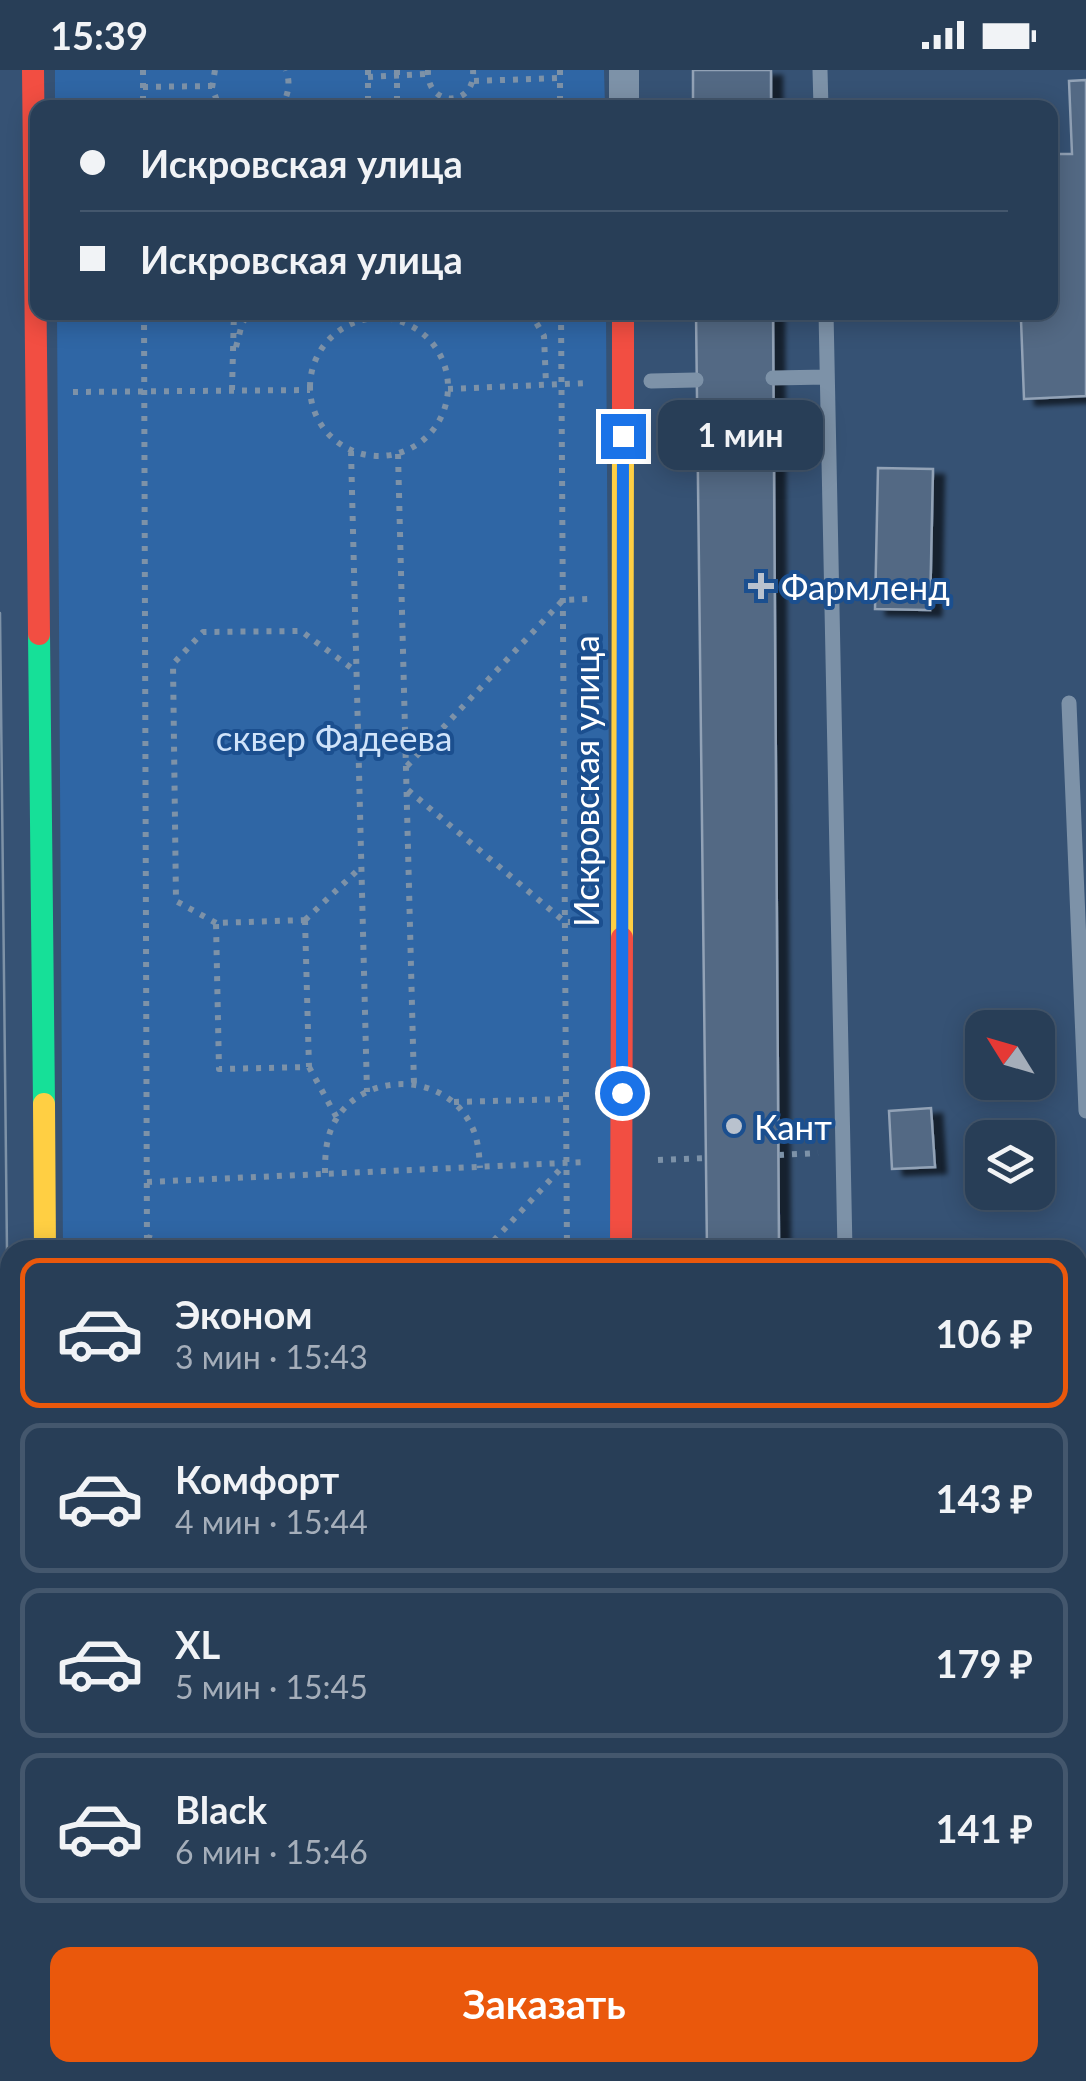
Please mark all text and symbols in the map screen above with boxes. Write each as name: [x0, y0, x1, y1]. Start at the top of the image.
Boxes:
text: 15:39: [50, 12, 148, 58]
text: Искровская улица: [140, 140, 463, 186]
text: Искровская улица: [140, 236, 463, 282]
callout: 1 мин: [658, 401, 823, 471]
route end: [601, 414, 646, 459]
text: 1 мин: [697, 415, 784, 454]
place label: Фармленд: [781, 565, 950, 607]
marker: Фармленд: [750, 575, 772, 597]
street label: Искровская улица: [564, 635, 606, 927]
park label: сквер Фадеева: [216, 716, 452, 758]
north arrow: [965, 1010, 1055, 1100]
map controls: [965, 1010, 1055, 1210]
route start: [600, 1071, 645, 1116]
place label: Кант: [754, 1105, 832, 1147]
marker: Кант: [723, 1115, 745, 1137]
button: layers: [965, 1120, 1055, 1210]
icon: car: [55, 1288, 145, 1378]
text: Эконом: [175, 1291, 313, 1337]
text: 106 ₽: [936, 1310, 1033, 1356]
text: 3 мин · 15:43: [175, 1337, 368, 1376]
icon: car: [55, 1453, 145, 1543]
text: Комфорт: [175, 1456, 339, 1502]
text: 143 ₽: [936, 1475, 1033, 1521]
text: 4 мин · 15:44: [175, 1502, 368, 1541]
icon: car: [55, 1618, 145, 1708]
text: XL: [175, 1621, 220, 1667]
text: 179 ₽: [936, 1640, 1033, 1686]
text: 5 мин · 15:45: [175, 1667, 368, 1706]
icon: car: [55, 1783, 145, 1873]
text: Black: [175, 1786, 267, 1832]
text: 141 ₽: [936, 1805, 1033, 1851]
text: 6 мин · 15:46: [175, 1832, 368, 1871]
button: Заказать: [50, 1947, 1038, 2062]

